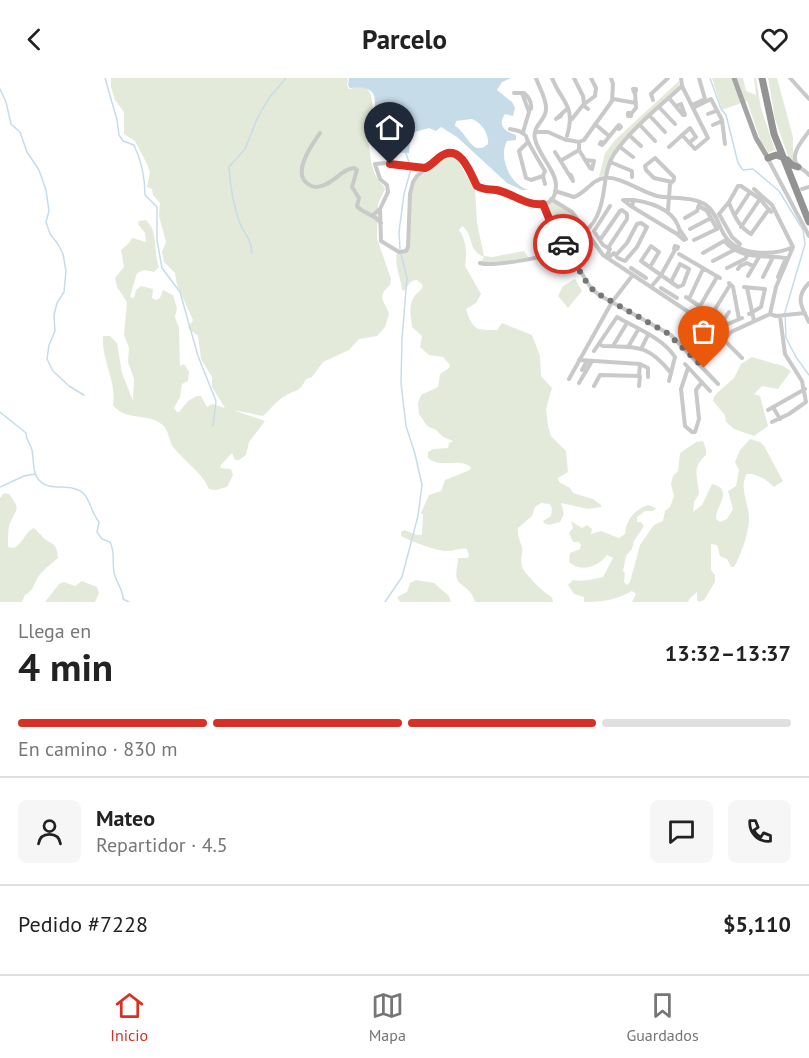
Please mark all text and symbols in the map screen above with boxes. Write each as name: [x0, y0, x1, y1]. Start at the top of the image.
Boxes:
text: Parcelo: [362, 22, 447, 56]
icon: back: [18, 23, 51, 56]
icon: heart: [758, 23, 791, 56]
pin: [364, 102, 415, 164]
icon: home: [373, 111, 406, 144]
courier: [533, 214, 593, 274]
icon: car: [547, 228, 580, 261]
pin: [678, 306, 729, 368]
icon: bag: [687, 315, 720, 348]
text: Llega en: [18, 618, 91, 644]
text: 13:32–13:37: [665, 639, 791, 667]
text: 4 min: [18, 641, 113, 692]
text: En camino · 830 m: [18, 736, 178, 762]
button: person: [18, 800, 81, 863]
button: chat: [650, 800, 713, 863]
button: phone: [728, 800, 791, 863]
text: Mateo: [96, 804, 155, 832]
text: Repartidor · 4.5: [96, 832, 228, 858]
text: Pedido #7228: [18, 910, 148, 938]
text: $5,110: [723, 910, 791, 938]
tab: Inicio: [110, 989, 148, 1045]
tab: Mapa: [369, 989, 406, 1045]
tab: Guardados: [626, 989, 699, 1045]

